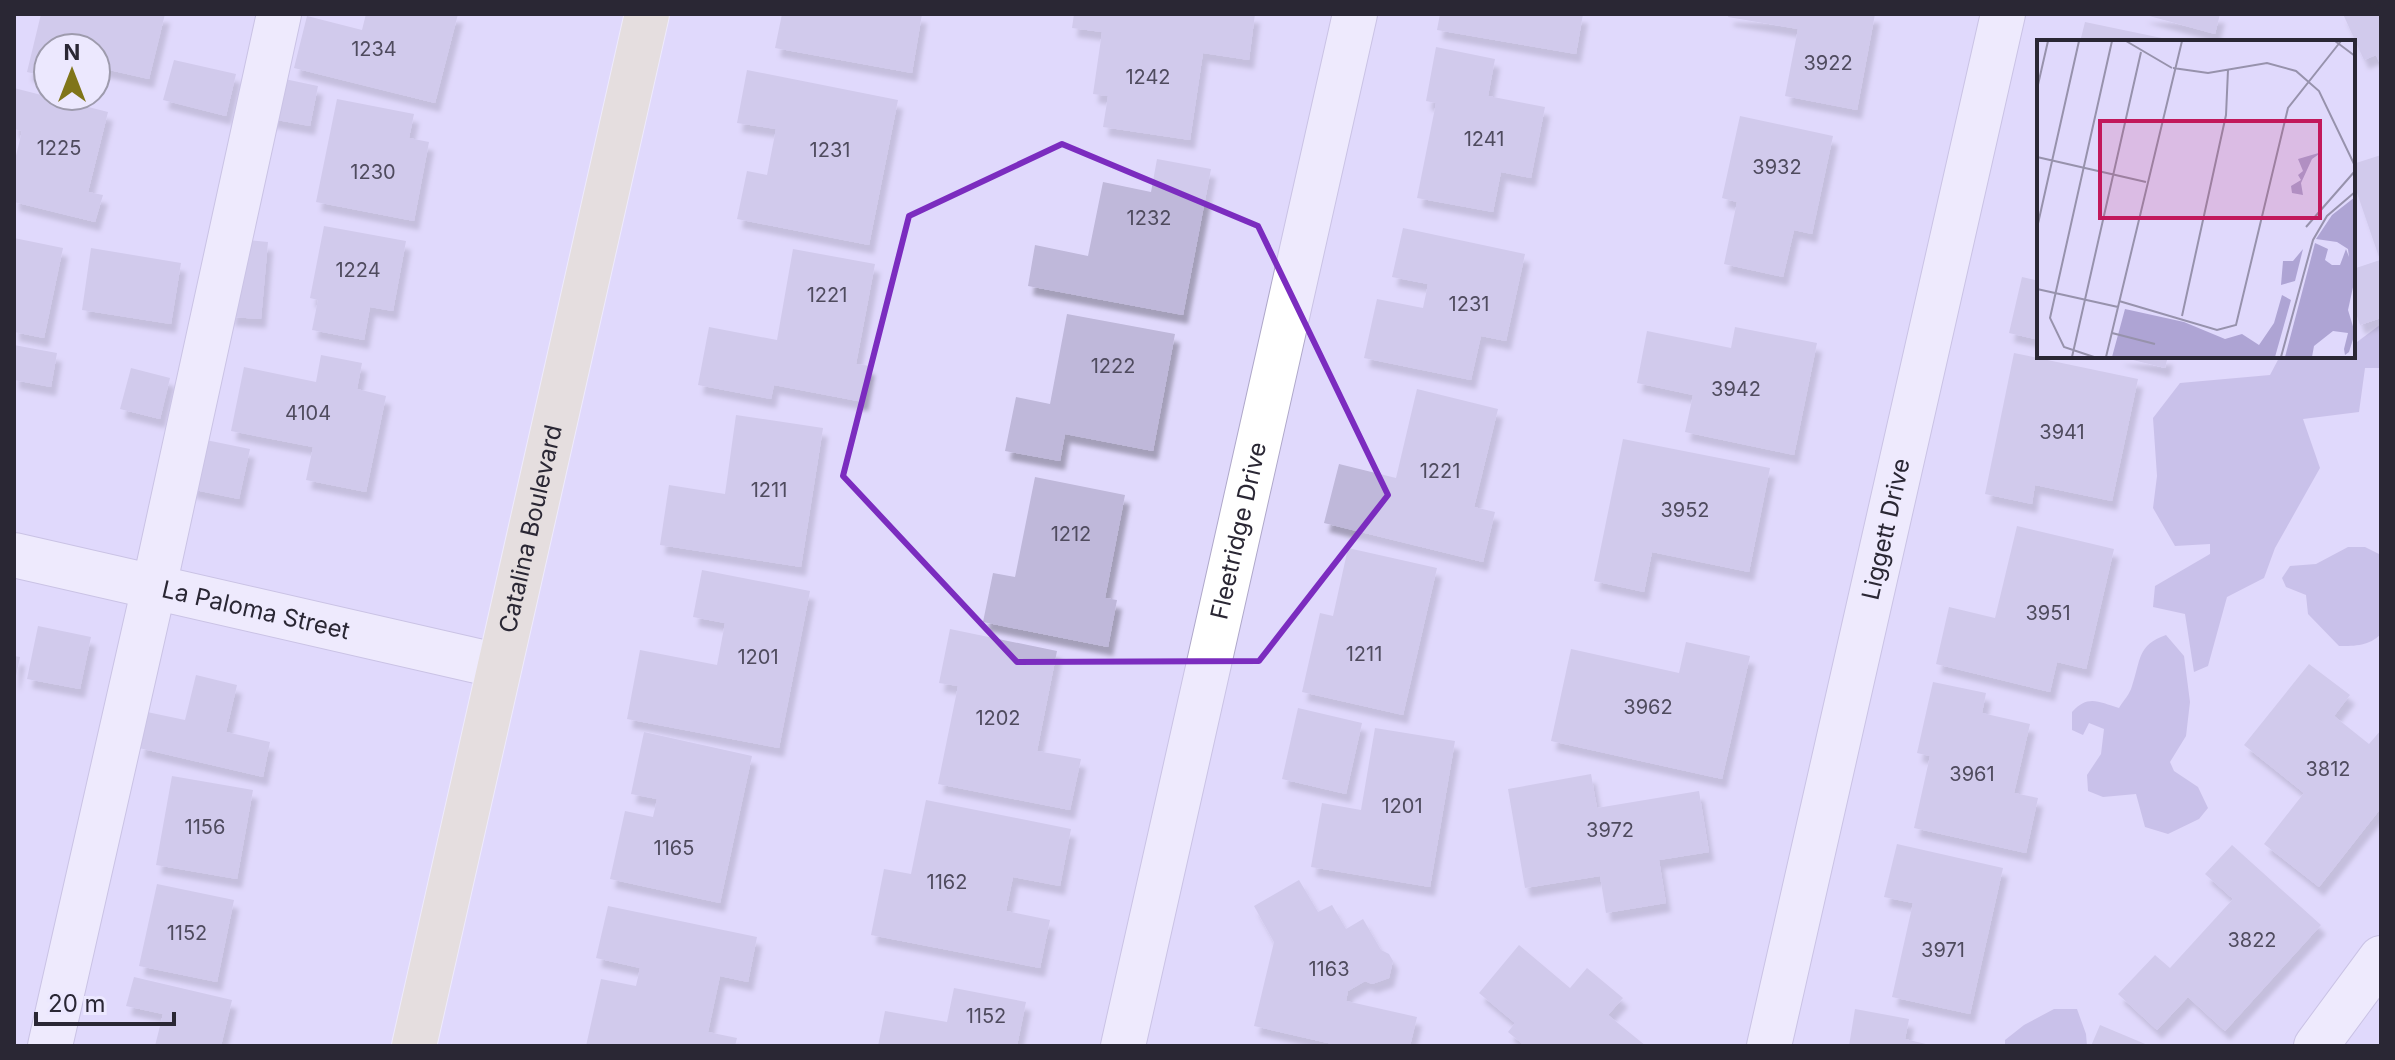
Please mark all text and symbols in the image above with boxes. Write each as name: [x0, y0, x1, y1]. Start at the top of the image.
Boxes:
north arrow: [32, 32, 112, 112]
house number: 1234: [351, 37, 397, 61]
text: N: [64, 39, 80, 65]
inset map: [2037, 40, 2355, 358]
house number: 3922: [1803, 51, 1853, 75]
house number: 1242: [1125, 65, 1171, 89]
house number: 1241: [1464, 127, 1504, 151]
house number: 1225: [37, 136, 81, 160]
house number: 1231: [810, 138, 850, 162]
house number: 3932: [1752, 155, 1802, 179]
house number: 1230: [350, 160, 396, 184]
house number: 1232: [1127, 206, 1171, 230]
house number: 1224: [335, 258, 381, 282]
house number: 1221: [807, 283, 847, 307]
house number: 1231: [1449, 292, 1489, 316]
house number: 1222: [1091, 354, 1135, 378]
house number: 3942: [1711, 377, 1761, 401]
house number: 4104: [285, 401, 331, 425]
house number: 3941: [2039, 420, 2085, 444]
street label: Catalina Boulevard: [493, 422, 568, 636]
street label: Fleetridge Drive: [1204, 439, 1272, 622]
street label: Liggett Drive: [1856, 455, 1916, 603]
house number: 1221: [1420, 459, 1460, 483]
house number: 1211: [751, 478, 787, 502]
house number: 3952: [1660, 498, 1710, 522]
house number: 1212: [1051, 522, 1091, 546]
street label: La Paloma Street: [159, 574, 353, 645]
house number: 3951: [2025, 601, 2071, 625]
house number: 1211: [1346, 642, 1382, 666]
house number: 1201: [737, 645, 779, 669]
house number: 3962: [1623, 695, 1673, 719]
house number: 1202: [975, 706, 1021, 730]
house number: 3812: [2305, 757, 2351, 781]
house number: 3961: [1949, 762, 1995, 786]
house number: 1201: [1381, 794, 1423, 818]
house number: 1156: [185, 815, 225, 839]
house number: 3972: [1586, 818, 1634, 842]
house number: 1165: [654, 836, 694, 860]
house number: 1162: [927, 870, 967, 894]
house number: 1152: [167, 921, 207, 945]
house number: 3822: [2227, 928, 2277, 952]
house number: 3971: [1921, 938, 1965, 962]
house number: 1163: [1308, 957, 1350, 981]
scale bar: [36, 976, 174, 1026]
text: 20 m: [48, 989, 106, 1018]
house number: 1152: [966, 1004, 1006, 1028]

